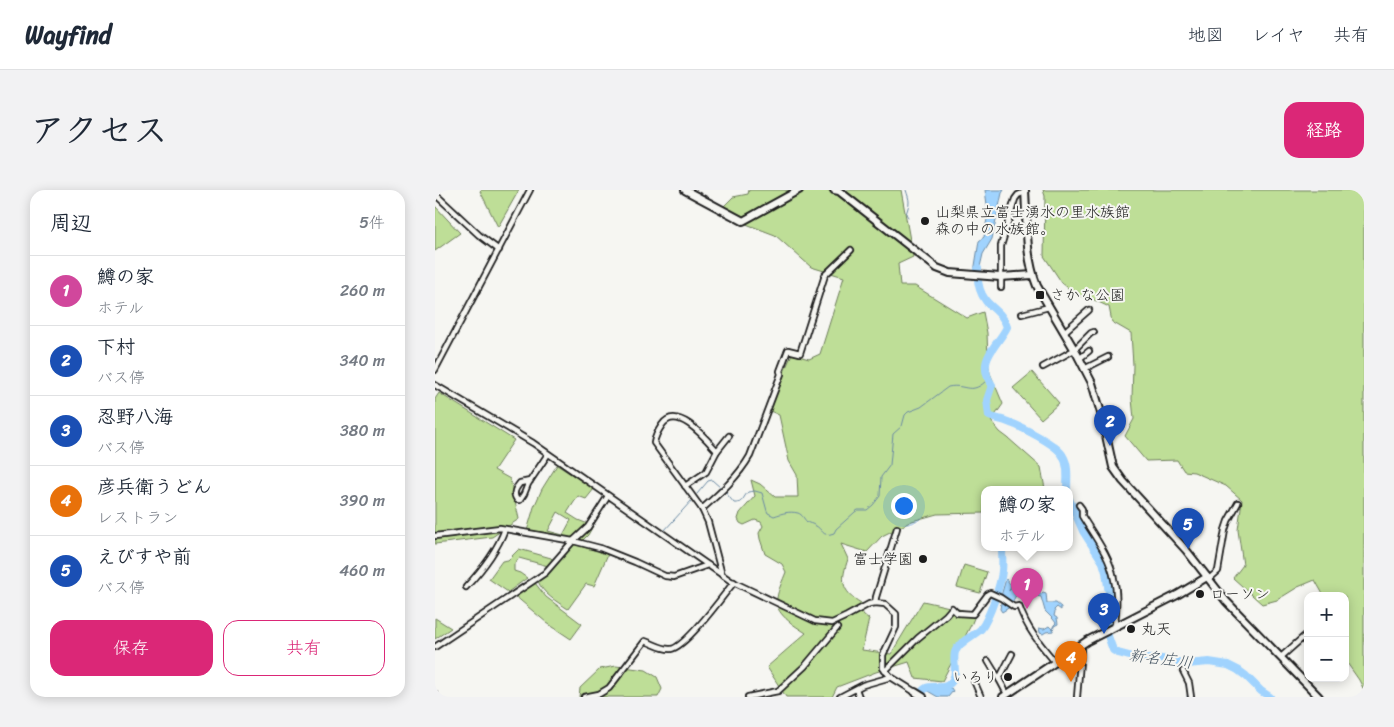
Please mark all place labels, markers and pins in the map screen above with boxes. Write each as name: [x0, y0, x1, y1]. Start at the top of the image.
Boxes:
place label: 山梨県立富士湧水の里水族館 森の中の水族館。: [935, 199, 1130, 242]
marker: 山梨県立富士湧水の里水族館 森の中の水族館。: [919, 215, 931, 227]
place label: さかな公園: [1050, 282, 1125, 308]
marker: さかな公園: [1034, 289, 1046, 301]
pin: 2: [1094, 405, 1126, 446]
pin: 5: [1172, 508, 1204, 549]
place label: 富士学園: [853, 546, 913, 572]
marker: 富士学園: [917, 553, 929, 565]
pin: 1: [1011, 568, 1043, 609]
place label: ローソン: [1210, 581, 1270, 607]
marker: ローソン: [1194, 588, 1206, 600]
pin: 3: [1088, 593, 1120, 634]
place label: 丸天: [1141, 616, 1171, 642]
marker: 丸天: [1125, 623, 1137, 635]
pin: 4: [1055, 641, 1087, 682]
place label: いろり: [953, 664, 998, 690]
marker: いろり: [1002, 671, 1014, 683]

